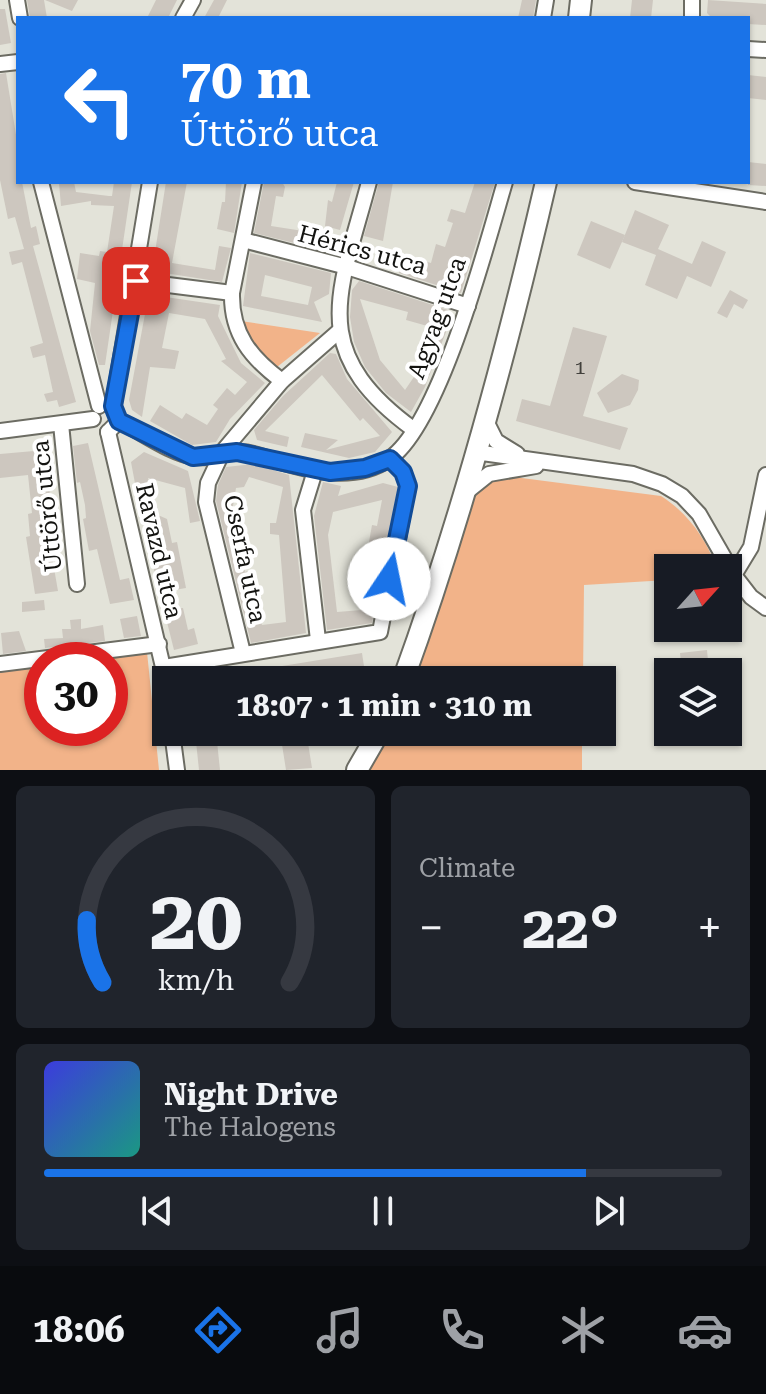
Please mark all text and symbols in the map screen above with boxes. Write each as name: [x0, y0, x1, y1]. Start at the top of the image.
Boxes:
text: 70 m: [180, 46, 311, 112]
icon: left: [48, 48, 152, 152]
text: Úttörő utca: [180, 113, 378, 155]
street label: Hérics utca: [295, 219, 429, 281]
pin: [102, 247, 170, 315]
street label: Agyag utca: [402, 253, 472, 383]
icon: arrive: [114, 259, 158, 303]
house number: 1: [574, 355, 586, 379]
street label: Úttörő utca: [25, 439, 68, 573]
street label: Ravazd utca: [130, 481, 188, 621]
street label: Cserfa utca: [218, 492, 272, 626]
position arrow: [347, 537, 431, 621]
north arrow: [654, 554, 742, 642]
map controls: [654, 554, 742, 746]
speed limit sign: 30: [24, 642, 128, 746]
button: layers: [654, 658, 742, 746]
text: 18:07 · 1 min · 310 m: [236, 688, 532, 723]
text: Climate: [419, 853, 515, 883]
text: 20: [149, 872, 242, 969]
text: 22°: [522, 892, 619, 963]
text: −: [419, 902, 444, 954]
text: +: [697, 902, 722, 954]
text: km/h: [157, 963, 234, 997]
text: Night Drive: [164, 1077, 338, 1112]
text: The Halogens: [164, 1112, 336, 1142]
icon: previous: [135, 1189, 179, 1233]
icon: pause: [361, 1189, 405, 1233]
icon: next: [587, 1189, 631, 1233]
icon: directions: [190, 1302, 246, 1358]
icon: music: [312, 1302, 368, 1358]
icon: phone: [434, 1302, 490, 1358]
icon: climate: [555, 1302, 611, 1358]
icon: car: [677, 1302, 733, 1358]
text: 18:06: [33, 1309, 125, 1351]

